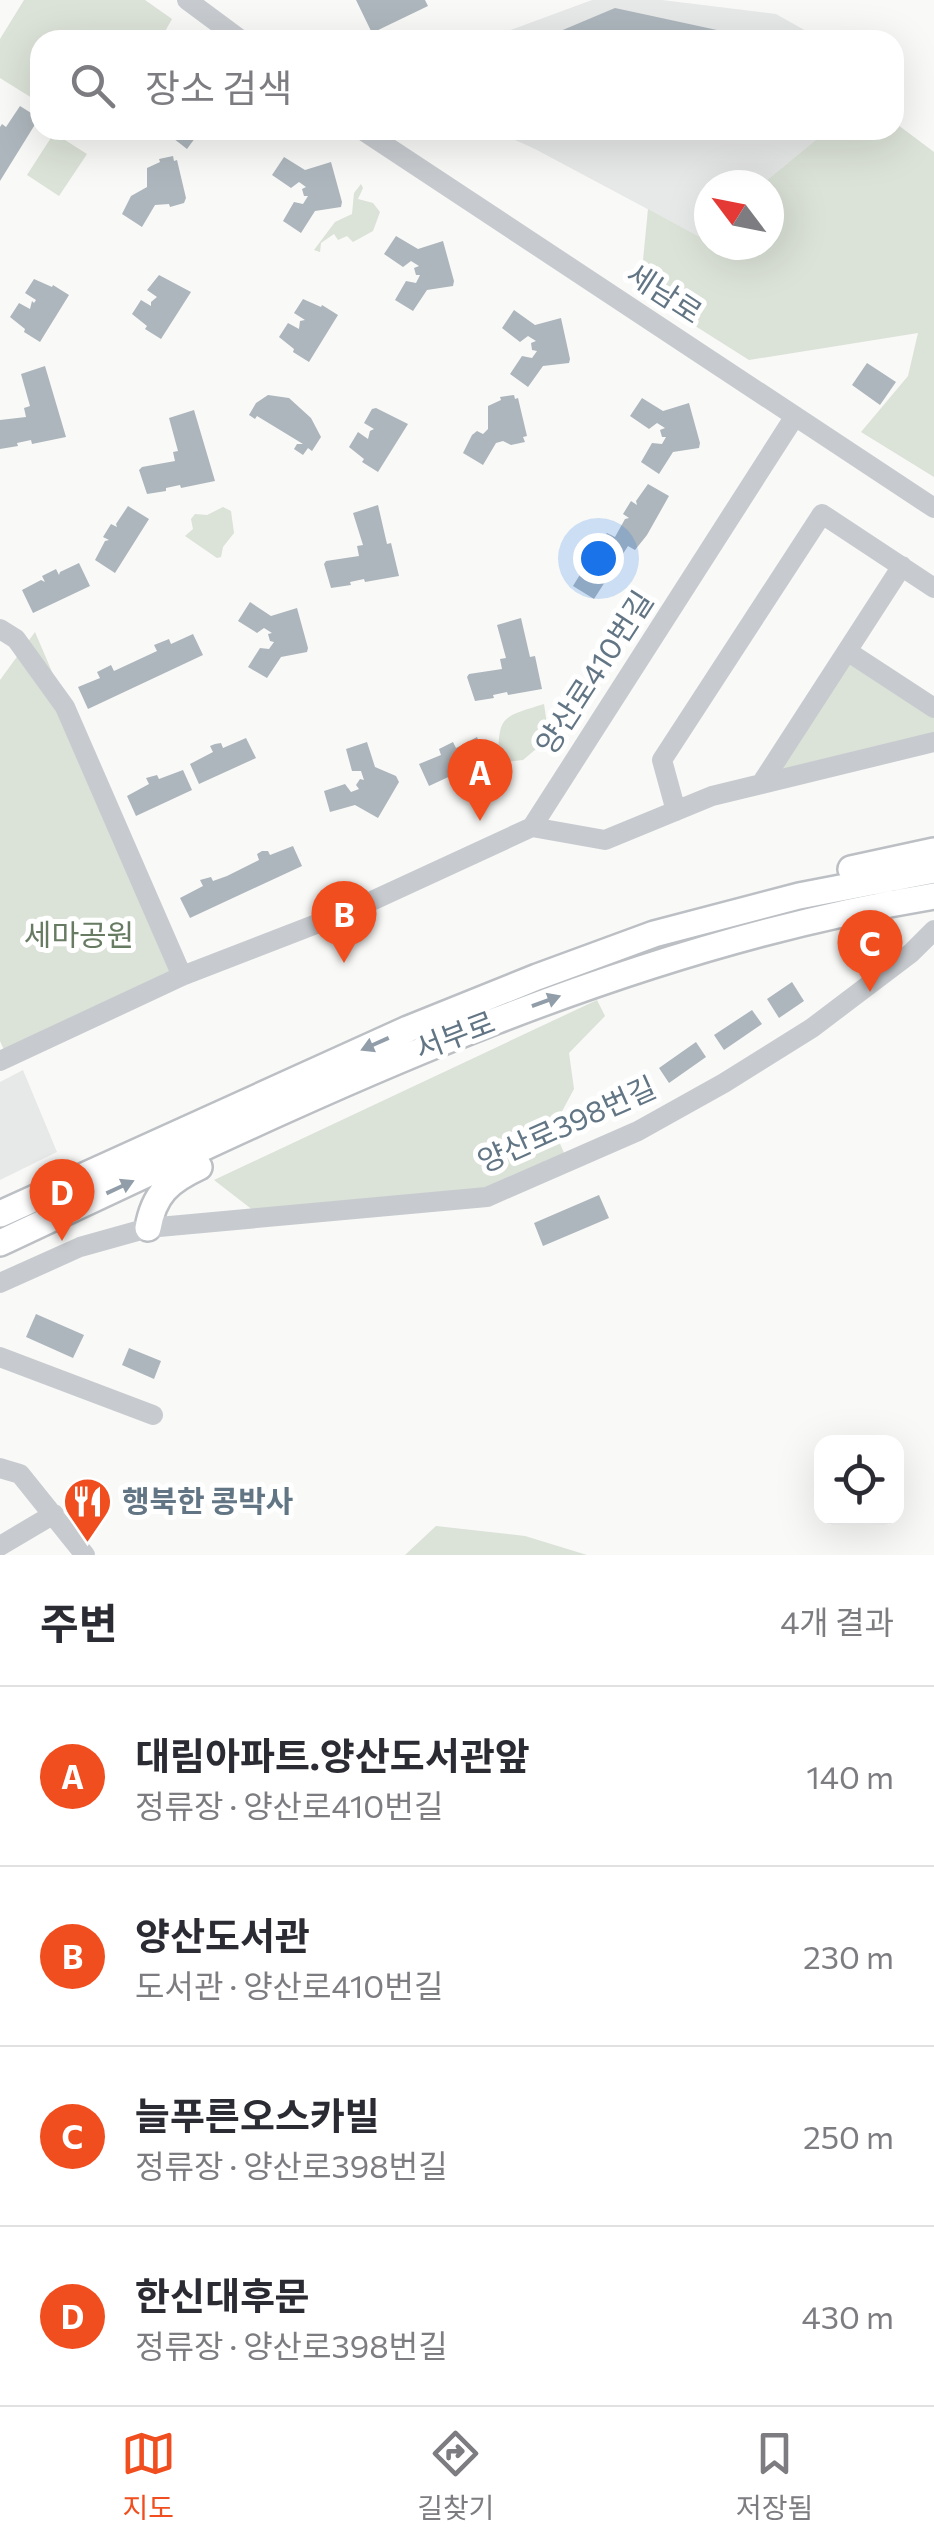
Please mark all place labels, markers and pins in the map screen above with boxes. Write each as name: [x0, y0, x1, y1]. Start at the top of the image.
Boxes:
pin: A: [448, 738, 512, 821]
pin: B: [312, 880, 376, 963]
pin: C: [838, 910, 902, 992]
pin: D: [30, 1158, 94, 1241]
restaurant icon: 행북한 콩박사: [61, 1476, 113, 1544]
place label: 행북한 콩박사: [122, 1481, 293, 1518]

